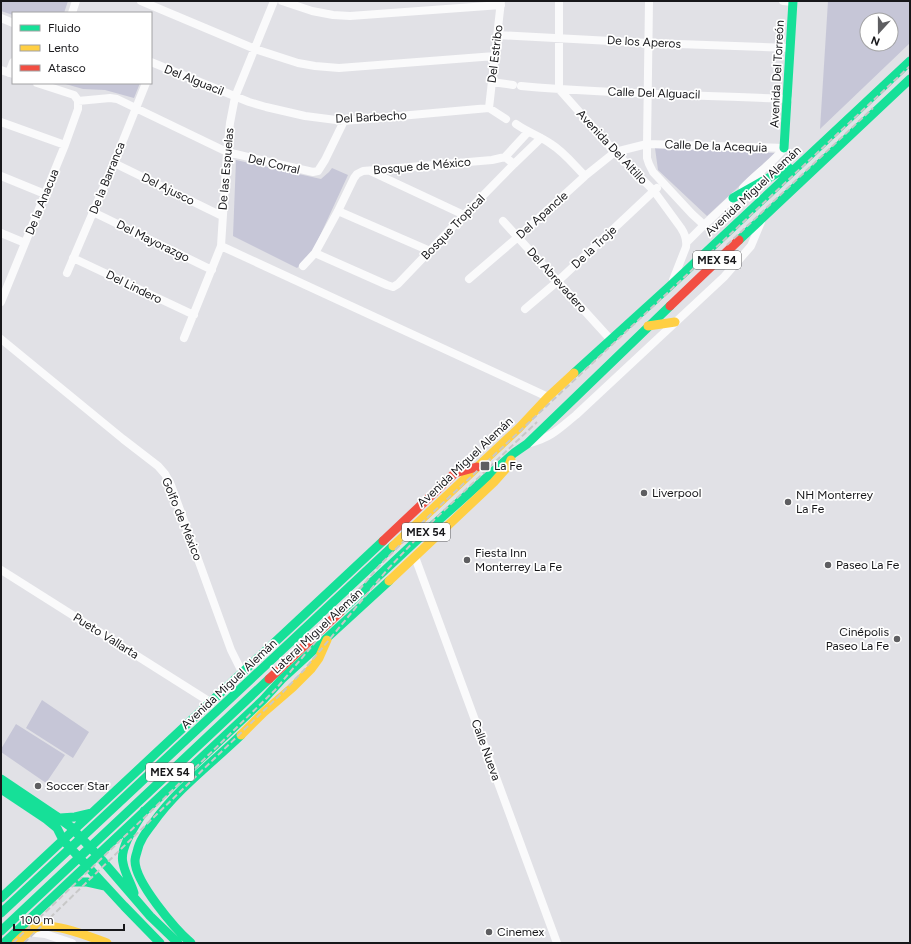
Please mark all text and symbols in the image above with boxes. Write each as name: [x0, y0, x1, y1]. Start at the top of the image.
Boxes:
legend: [12, 12, 152, 84]
north arrow: [859, 12, 899, 52]
street label: Avenida Del Torreón: [767, 20, 787, 128]
text: Fluido: [48, 21, 81, 35]
street label: Del Estribo: [484, 24, 506, 84]
street label: De los Aperos: [607, 33, 682, 51]
text: N: [869, 33, 882, 48]
text: Lento: [48, 41, 79, 55]
text: Atasco: [48, 61, 86, 75]
street label: Del Alguacil: [162, 62, 226, 98]
street label: Calle Del Alguacil: [608, 84, 700, 102]
street label: Avenida Del Altillo: [574, 107, 650, 187]
street label: Del Barbecho: [335, 108, 407, 126]
street label: De las Espuelas: [215, 127, 237, 211]
street label: Calle De la Acequia: [664, 137, 768, 155]
street label: De la Barranca: [86, 140, 128, 216]
street label: Avenida Miguel Alemán: [702, 143, 804, 239]
street label: Del Corral: [247, 151, 301, 177]
street label: Bosque de México: [372, 155, 472, 177]
street label: De la Anacua: [22, 167, 62, 237]
street label: Del Ajusco: [139, 170, 197, 208]
street label: Del Apancle: [513, 188, 571, 242]
street label: Bosque Tropical: [418, 191, 488, 263]
street label: Del Mayorazgo: [114, 217, 192, 265]
street label: De la Troje: [569, 222, 620, 271]
street label: Del Abrevadero: [524, 245, 590, 315]
road number: MEX 54: [693, 251, 741, 269]
street label: Del Lindero: [104, 267, 164, 307]
street label: Avenida Miguel Alemán: [414, 414, 516, 510]
place label: La Fe: [494, 459, 523, 473]
marker: La Fe: [479, 460, 491, 472]
street label: Golfo de México: [159, 475, 205, 563]
place label: Liverpool: [652, 486, 701, 500]
marker: Liverpool: [639, 488, 649, 498]
place label: NH Monterrey La Fe: [796, 488, 874, 516]
marker: NH Monterrey La Fe: [783, 497, 793, 507]
road number: MEX 54: [402, 523, 450, 541]
place label: Fiesta Inn Monterrey La Fe: [475, 546, 562, 574]
marker: Fiesta Inn Monterrey La Fe: [462, 555, 472, 565]
place label: Paseo La Fe: [836, 558, 900, 572]
marker: Paseo La Fe: [823, 560, 833, 570]
street label: Lateral Miguel Alemán: [269, 585, 365, 676]
street label: Pueto Vallarta: [71, 610, 141, 662]
place label: Cinépolis Paseo La Fe: [826, 625, 889, 653]
marker: Cinépolis Paseo La Fe: [892, 634, 902, 644]
street label: Avenida Miguel Alemán: [178, 636, 280, 732]
street label: Calle Nueva: [468, 717, 504, 783]
road number: MEX 54: [146, 763, 194, 781]
place label: Soccer Star: [46, 779, 109, 793]
marker: Soccer Star: [33, 781, 43, 791]
scale bar: [14, 906, 124, 932]
text: 100 m: [20, 913, 54, 927]
place label: Cinemex: [497, 925, 544, 939]
marker: Cinemex: [484, 927, 494, 937]

